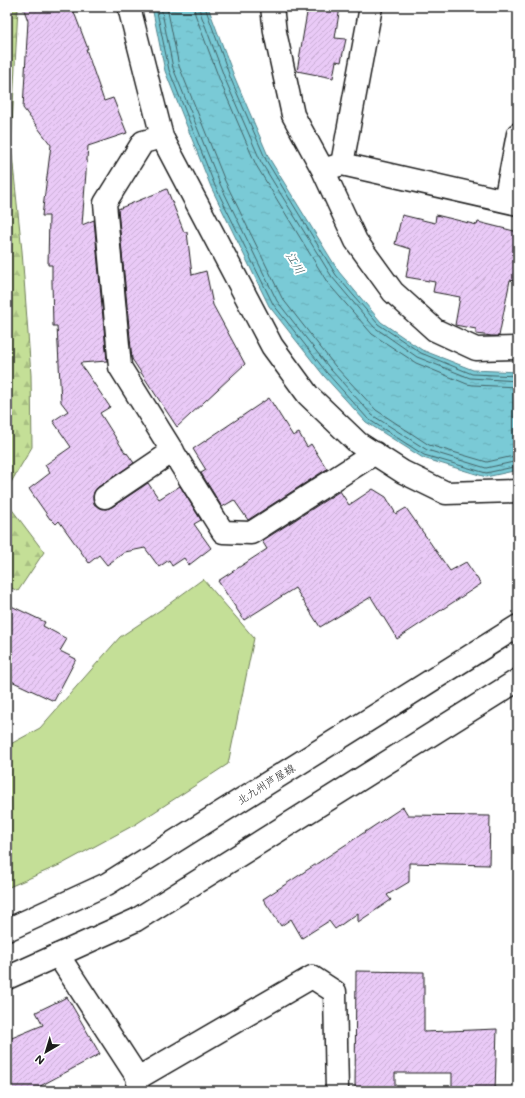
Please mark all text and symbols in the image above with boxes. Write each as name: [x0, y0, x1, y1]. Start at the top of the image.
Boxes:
water label: 江川: [283, 248, 309, 277]
street label: 北九州芦屋線: [234, 760, 298, 807]
north arrow: [26, 1032, 66, 1072]
text: N: [32, 1052, 47, 1069]

